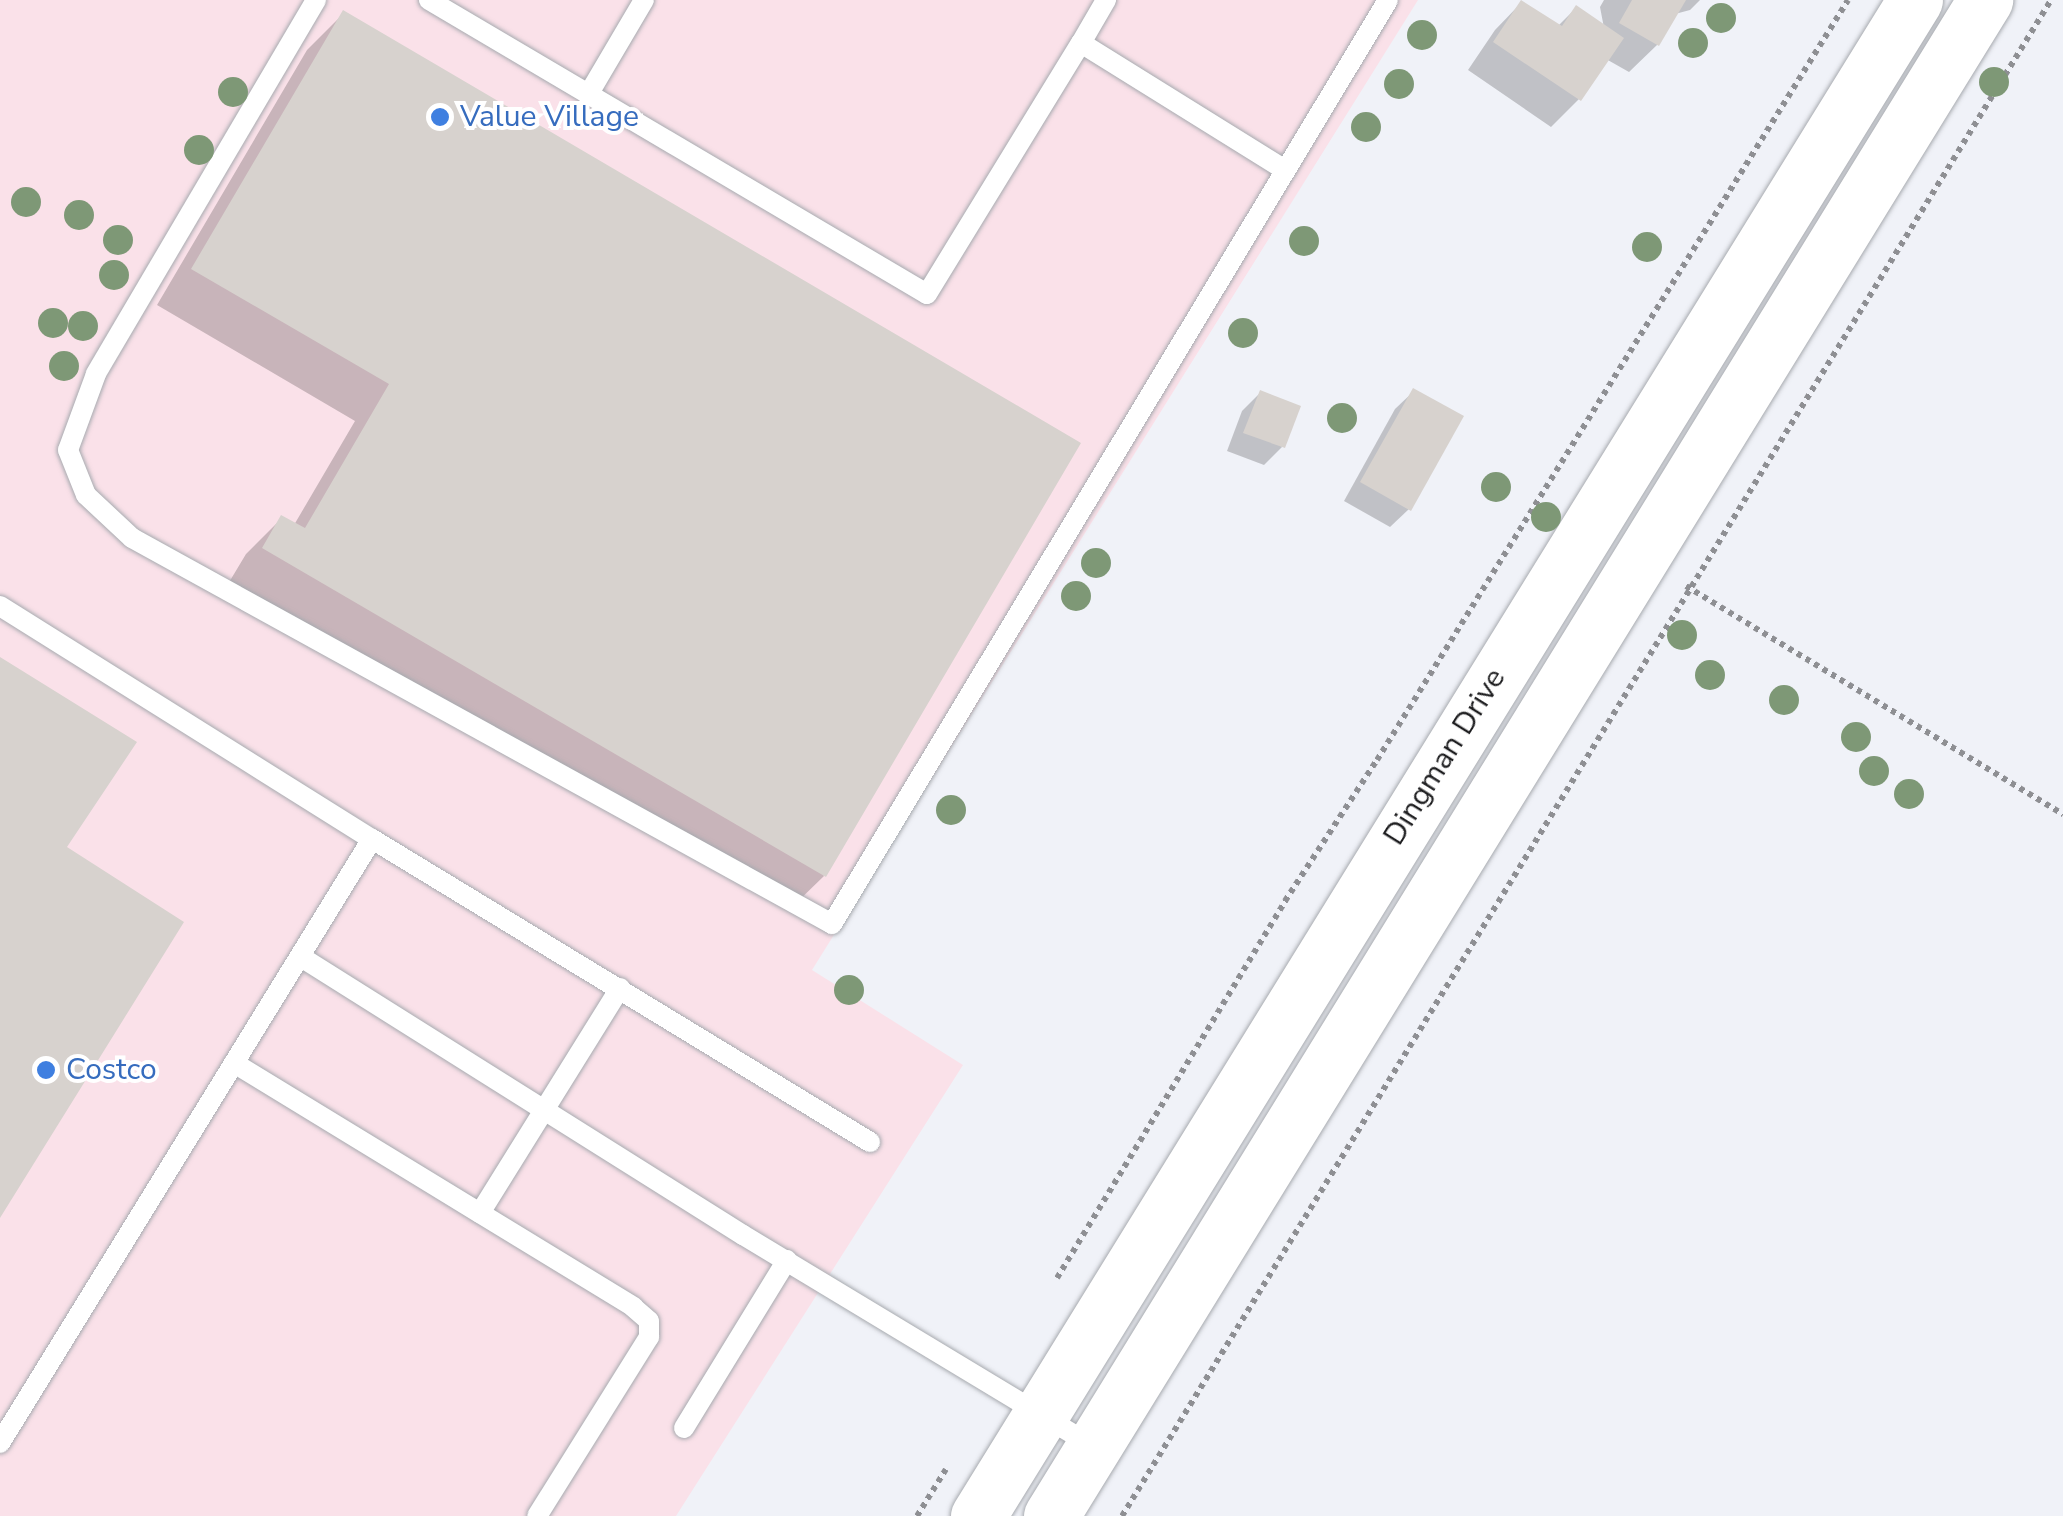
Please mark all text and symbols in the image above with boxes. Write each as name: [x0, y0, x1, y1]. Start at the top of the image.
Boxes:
place label: Value Village: [460, 99, 639, 135]
marker: Value Village: [429, 106, 451, 128]
street label: Dingman Drive: [1376, 662, 1514, 852]
place label: Costco: [66, 1052, 157, 1088]
marker: Costco: [35, 1059, 57, 1081]

